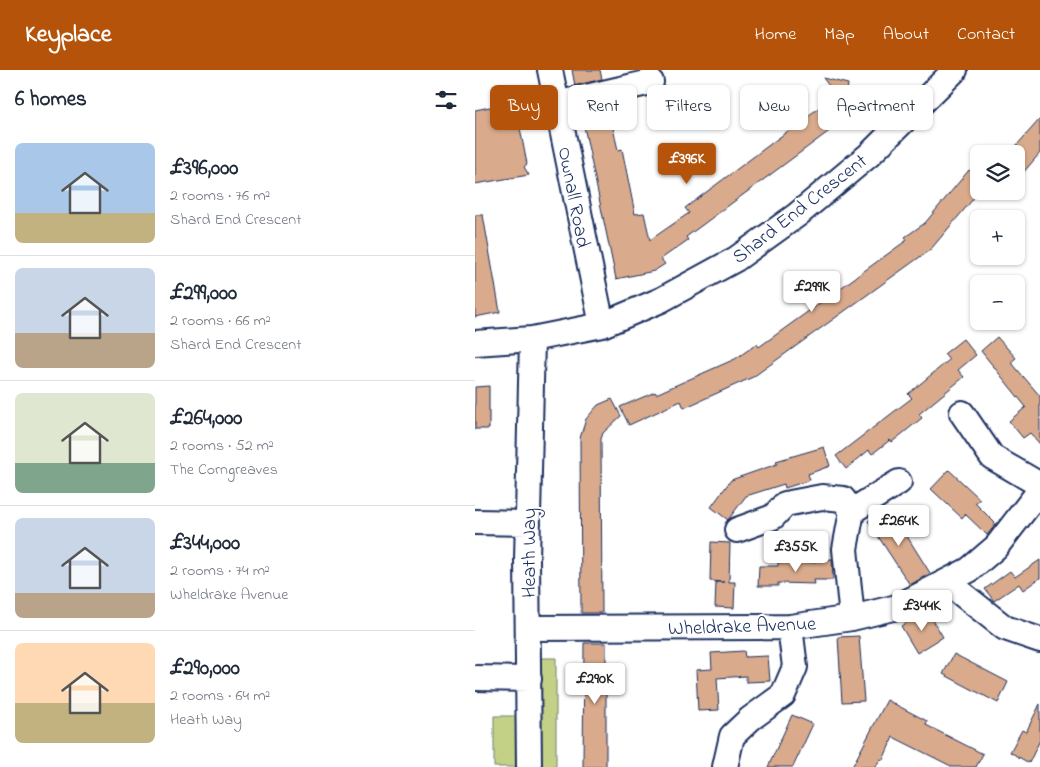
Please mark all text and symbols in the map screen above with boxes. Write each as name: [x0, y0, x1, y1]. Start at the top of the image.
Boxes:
text: Keyplace: [25, 18, 111, 53]
text: Home: [755, 22, 796, 48]
text: Map: [824, 22, 855, 48]
text: About: [883, 22, 929, 48]
text: Contact: [957, 22, 1015, 48]
text: 6 homes: [15, 85, 87, 115]
chip: Buy: [490, 85, 558, 130]
chip: Rent: [568, 85, 637, 130]
chip: Filters: [647, 85, 730, 130]
chip: New: [740, 85, 808, 130]
chip: Apartment: [818, 85, 933, 130]
icon: filters: [432, 86, 460, 114]
pin: £396K: [652, 142, 722, 185]
street label: Ownall Road: [549, 145, 597, 250]
map controls: [970, 145, 1025, 330]
button: layers: [970, 145, 1025, 200]
text: £396K: [669, 147, 705, 171]
street label: Shard End Crescent: [727, 148, 875, 272]
text: £396,000: [170, 154, 238, 184]
icon: home: [55, 163, 115, 223]
text: 2 rooms · 76 m²: [170, 184, 270, 208]
text: Shard End Crescent: [170, 208, 302, 232]
button: +: [970, 210, 1025, 265]
pin: £299K: [777, 270, 847, 313]
text: £299K: [794, 275, 830, 299]
button: −: [970, 275, 1025, 330]
text: £299,000: [170, 279, 237, 309]
icon: home: [55, 288, 115, 348]
text: 2 rooms · 66 m²: [170, 309, 271, 333]
text: Shard End Crescent: [170, 333, 302, 357]
text: £264,000: [170, 404, 242, 434]
icon: home: [55, 413, 115, 473]
text: 2 rooms · 52 m²: [170, 434, 274, 458]
text: The Corngreaves: [170, 458, 278, 482]
pin: £264K: [864, 504, 934, 547]
street label: Heath Way: [516, 508, 545, 598]
text: £264K: [879, 509, 919, 533]
text: £344,000: [170, 529, 240, 559]
pin: £355K: [761, 530, 831, 573]
text: £355K: [775, 535, 817, 559]
icon: home: [55, 538, 115, 598]
text: 2 rooms · 74 m²: [170, 559, 270, 583]
text: Wheldrake Avenue: [170, 583, 288, 607]
pin: £344K: [887, 590, 957, 632]
text: £344K: [903, 594, 941, 618]
street label: Wheldrake Avenue: [668, 610, 817, 645]
text: £290,000: [170, 654, 240, 684]
pin: £290K: [560, 662, 630, 705]
icon: home: [55, 663, 115, 723]
text: £290K: [576, 667, 614, 691]
text: 2 rooms · 64 m²: [170, 684, 270, 708]
text: Heath Way: [170, 708, 242, 732]

